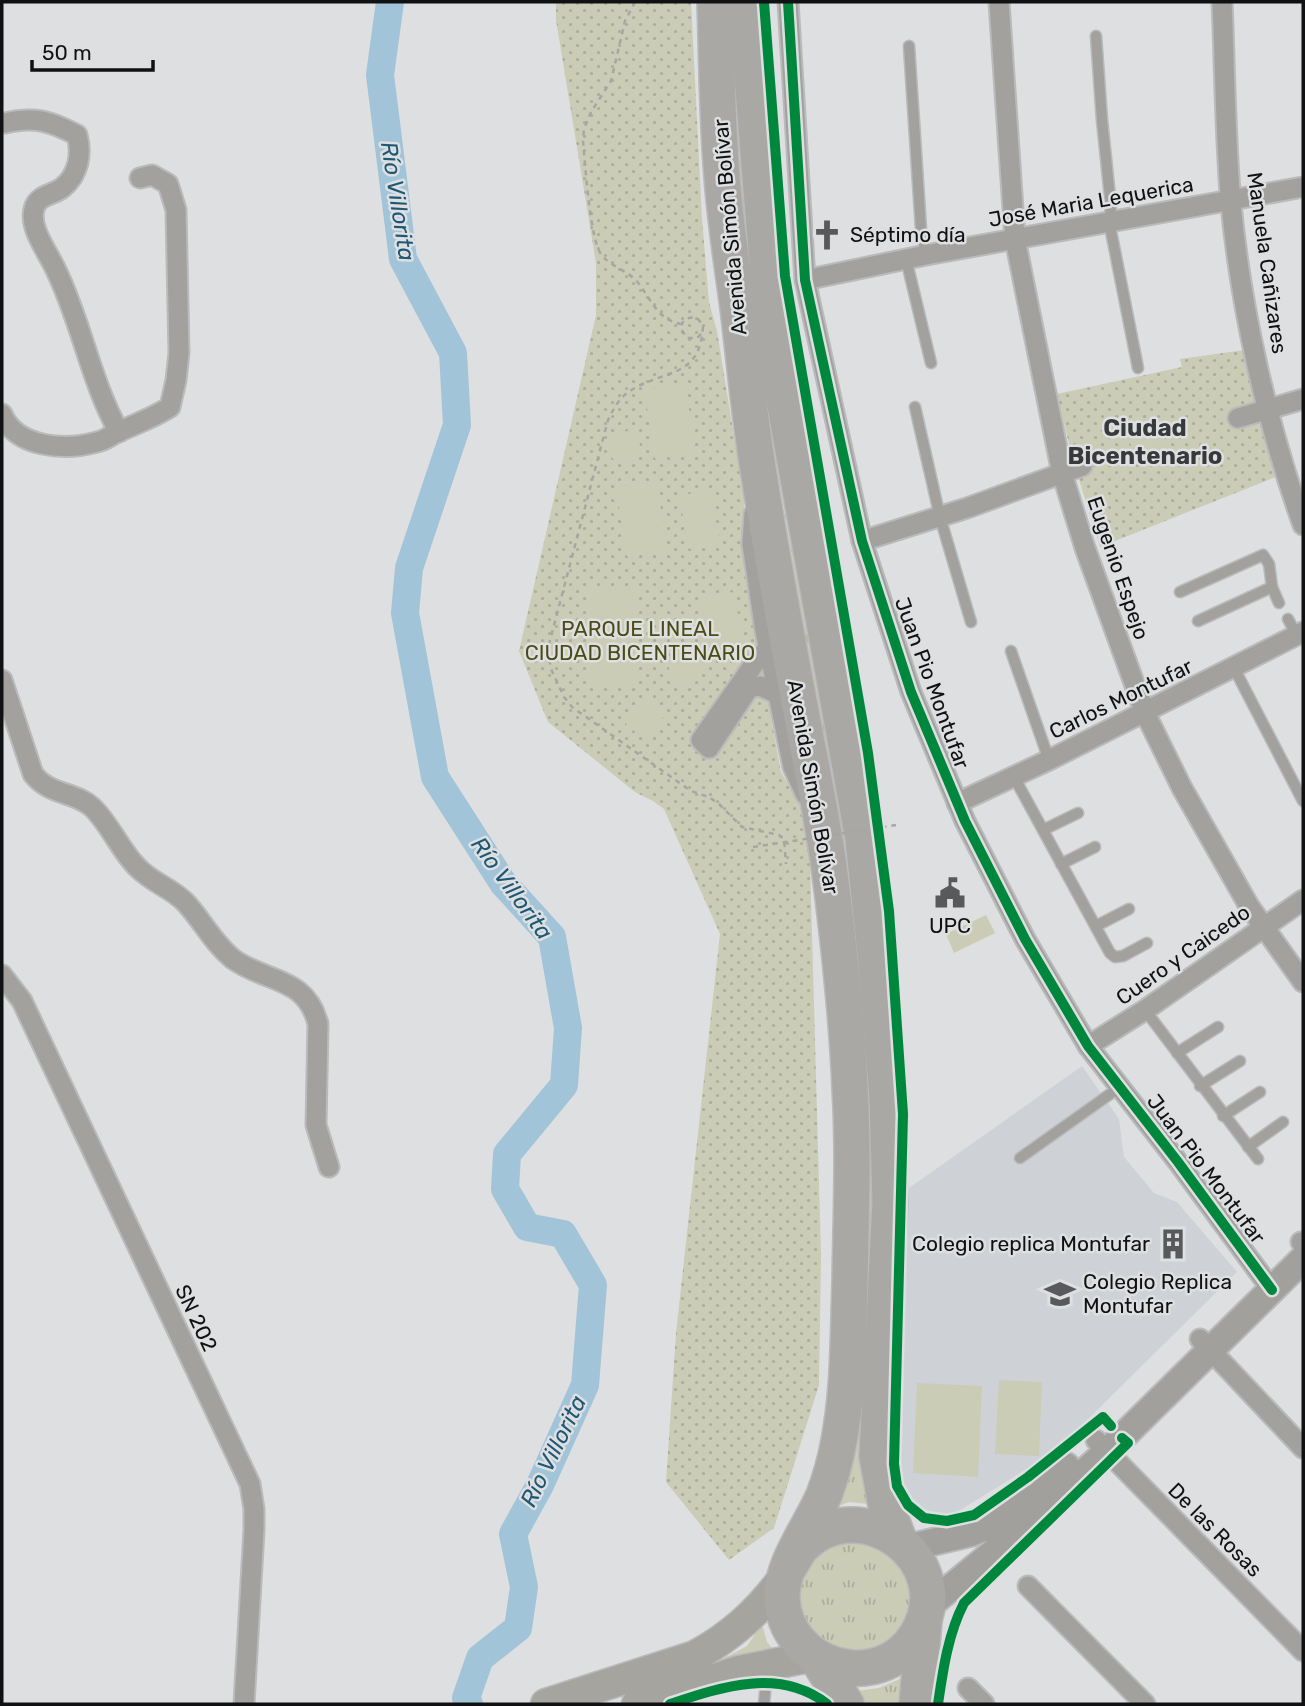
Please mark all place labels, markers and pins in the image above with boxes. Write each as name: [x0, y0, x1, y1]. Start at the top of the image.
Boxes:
church icon: Séptimo día: [810, 218, 844, 252]
place label: Séptimo día: [850, 222, 966, 247]
public building icon: UPC: [933, 876, 967, 910]
place label: UPC: [929, 913, 971, 938]
building icon: Colegio replica Montufar: [1156, 1227, 1190, 1261]
place label: Colegio replica Montufar: [912, 1231, 1150, 1256]
place label: Colegio Replica Montufar: [1083, 1269, 1232, 1318]
school or university icon: Colegio Replica Montufar: [1043, 1277, 1077, 1311]

